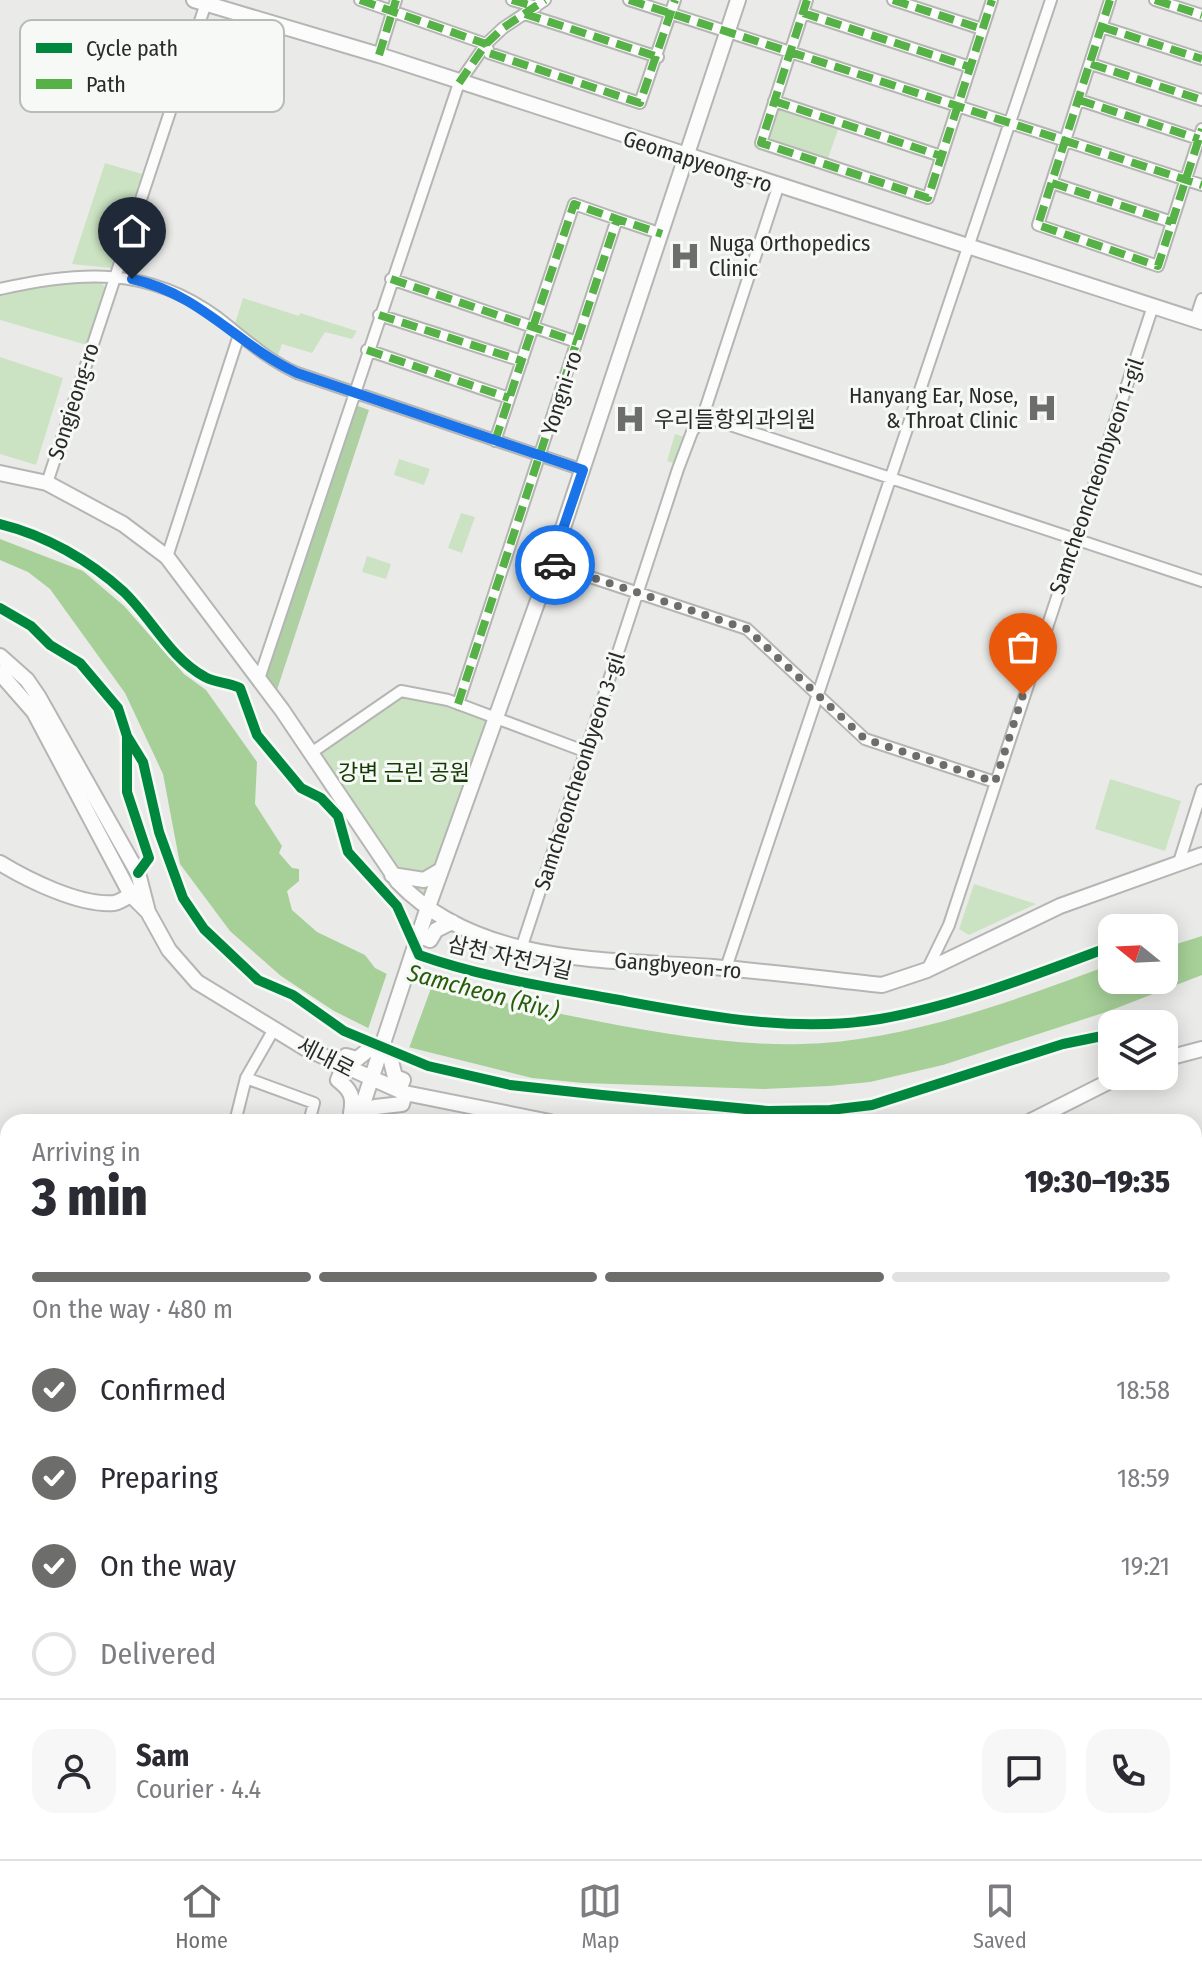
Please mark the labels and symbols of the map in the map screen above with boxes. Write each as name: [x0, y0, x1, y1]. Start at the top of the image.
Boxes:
legend: [20, 20, 284, 112]
text: Cycle path: [86, 35, 178, 62]
text: Path: [86, 71, 126, 98]
street label: Geomapyeong-ro: [620, 125, 776, 198]
pin: [98, 197, 166, 279]
place label: Nuga Orthopedics Clinic: [709, 230, 870, 282]
hospital icon: Nuga Orthopedics Clinic: [668, 239, 702, 273]
street label: Songjeong-ro: [42, 340, 105, 463]
street label: Yongni-ro: [535, 348, 588, 439]
street label: Samcheoncheonbyeon 1-gil: [1043, 355, 1150, 598]
place label: Hanyang Ear, Nose, & Throat Clinic: [849, 382, 1019, 434]
hospital icon: Hanyang Ear, Nose, & Throat Clinic: [1025, 391, 1059, 425]
hospital icon: 우리들항외과의원: [613, 402, 647, 436]
place label: 우리들항외과의원: [654, 406, 816, 433]
courier: [515, 525, 595, 605]
pin: [989, 613, 1057, 695]
street label: Samcheoncheonbyeon 3-gil: [528, 648, 631, 894]
park label: 강변 근린 공원: [338, 759, 470, 786]
north arrow: [1098, 914, 1178, 994]
street label: 삼천 자전거길: [445, 930, 575, 985]
street label: Gangbyeon-ro: [613, 946, 743, 985]
water label: Samcheon (Riv.): [404, 958, 562, 1026]
street label: 세내로: [293, 1032, 359, 1083]

